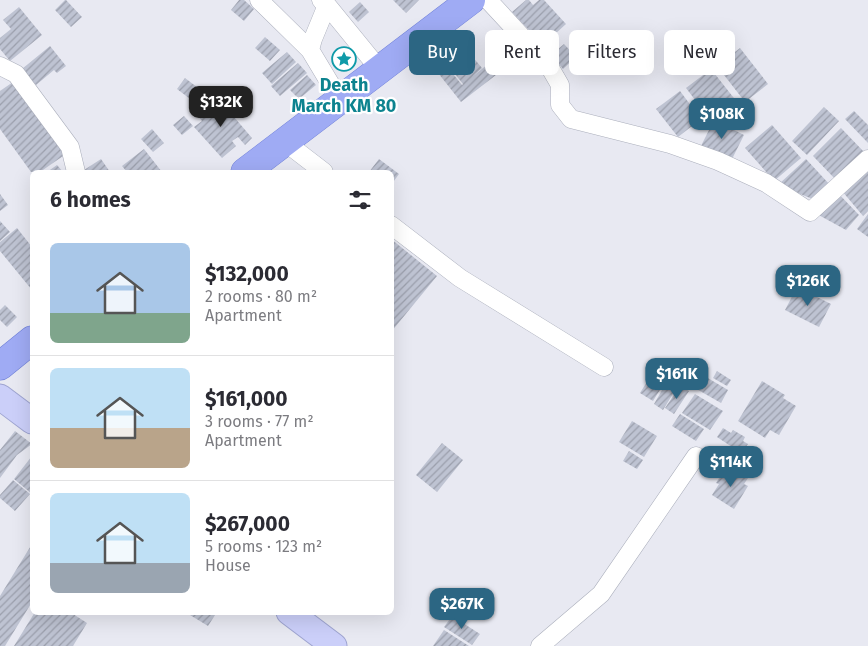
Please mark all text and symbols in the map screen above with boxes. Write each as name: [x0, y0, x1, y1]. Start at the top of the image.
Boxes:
chip: Buy: [409, 30, 475, 75]
chip: Rent: [485, 30, 559, 75]
chip: Filters: [569, 30, 654, 75]
chip: New: [664, 30, 735, 75]
place icon: Death March KM 80: [331, 46, 357, 72]
place label: Death March KM 80: [292, 74, 396, 117]
pin: $132K: [186, 86, 256, 128]
text: $132K: [200, 92, 242, 111]
pin: $108K: [687, 98, 757, 140]
text: $108K: [700, 104, 744, 123]
icon: filters: [346, 186, 374, 214]
text: 6 homes: [50, 187, 131, 213]
text: $132,000: [205, 261, 289, 287]
icon: home: [90, 263, 150, 323]
pin: $126K: [773, 264, 843, 307]
text: $126K: [786, 271, 830, 290]
text: 2 rooms · 80 m²: [205, 287, 317, 306]
text: Apartment: [205, 306, 282, 325]
pin: $161K: [642, 358, 712, 400]
text: $161K: [656, 364, 698, 383]
text: $161,000: [205, 386, 288, 412]
icon: home: [90, 388, 150, 448]
text: 3 rooms · 77 m²: [205, 412, 314, 431]
text: Apartment: [205, 431, 282, 450]
pin: $114K: [696, 446, 766, 488]
text: $114K: [710, 452, 752, 471]
text: $267,000: [205, 511, 290, 537]
icon: home: [90, 513, 150, 573]
text: 5 rooms · 123 m²: [205, 537, 322, 556]
text: House: [205, 556, 251, 575]
pin: $267K: [427, 588, 497, 630]
text: $267K: [440, 594, 484, 613]

